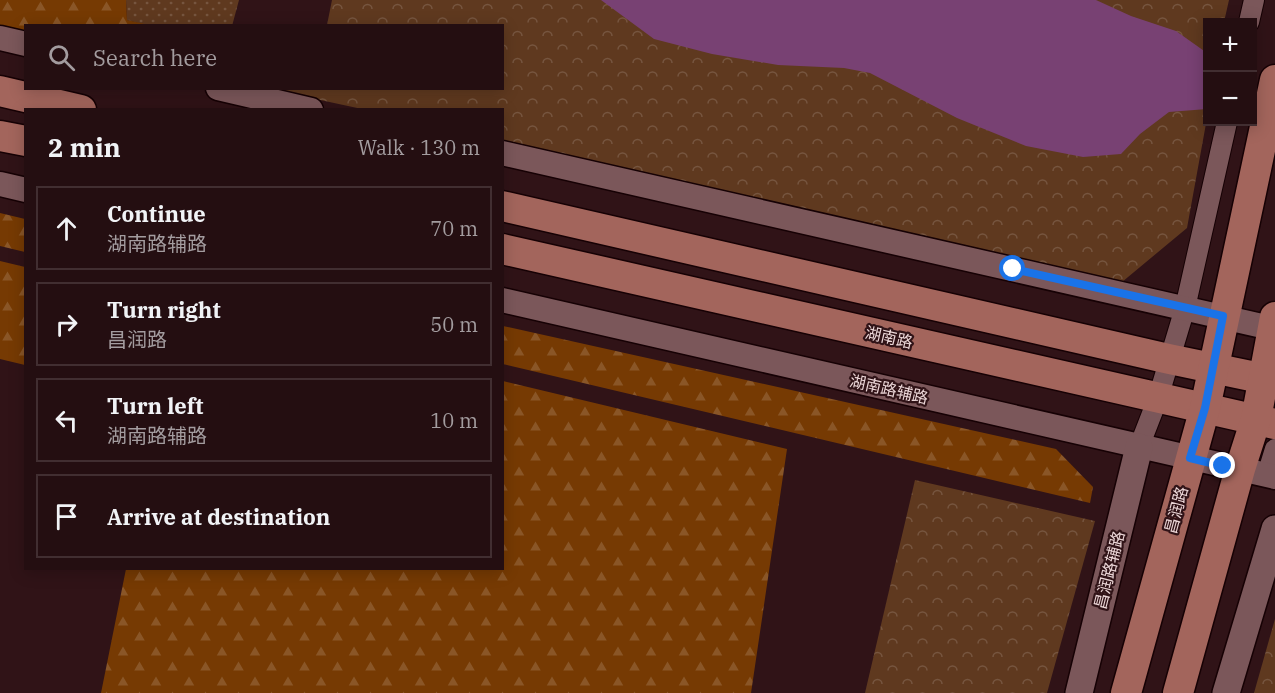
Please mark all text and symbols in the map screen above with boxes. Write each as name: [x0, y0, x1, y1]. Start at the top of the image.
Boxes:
map controls: [1203, 18, 1257, 126]
button: +: [1203, 18, 1257, 72]
search box: [24, 24, 504, 90]
icon: search: [45, 41, 78, 74]
text: Search here: [93, 43, 217, 72]
button: −: [1203, 72, 1257, 126]
text: 2 min: [48, 130, 121, 164]
text: Walk · 130 m: [358, 134, 480, 161]
text: Continue: [107, 199, 206, 228]
icon: ahead: [50, 212, 83, 245]
text: 70 m: [430, 215, 478, 242]
text: 湖南路辅路: [107, 230, 207, 257]
route start: [999, 255, 1025, 281]
text: Turn right: [107, 295, 221, 324]
icon: right: [50, 308, 83, 341]
text: 50 m: [430, 311, 478, 338]
street label: 湖南路: [863, 322, 915, 352]
text: 昌润路: [107, 326, 167, 353]
street label: 湖南路辅路: [848, 370, 930, 408]
text: Turn left: [107, 391, 203, 420]
icon: left: [50, 404, 83, 437]
text: 10 m: [430, 407, 478, 434]
text: 湖南路辅路: [107, 422, 207, 449]
route end: [1209, 452, 1235, 478]
street label: 昌润路: [1160, 484, 1192, 536]
icon: arrive: [50, 500, 83, 533]
text: Arrive at destination: [107, 502, 330, 531]
street label: 昌润路辅路: [1090, 529, 1128, 611]

